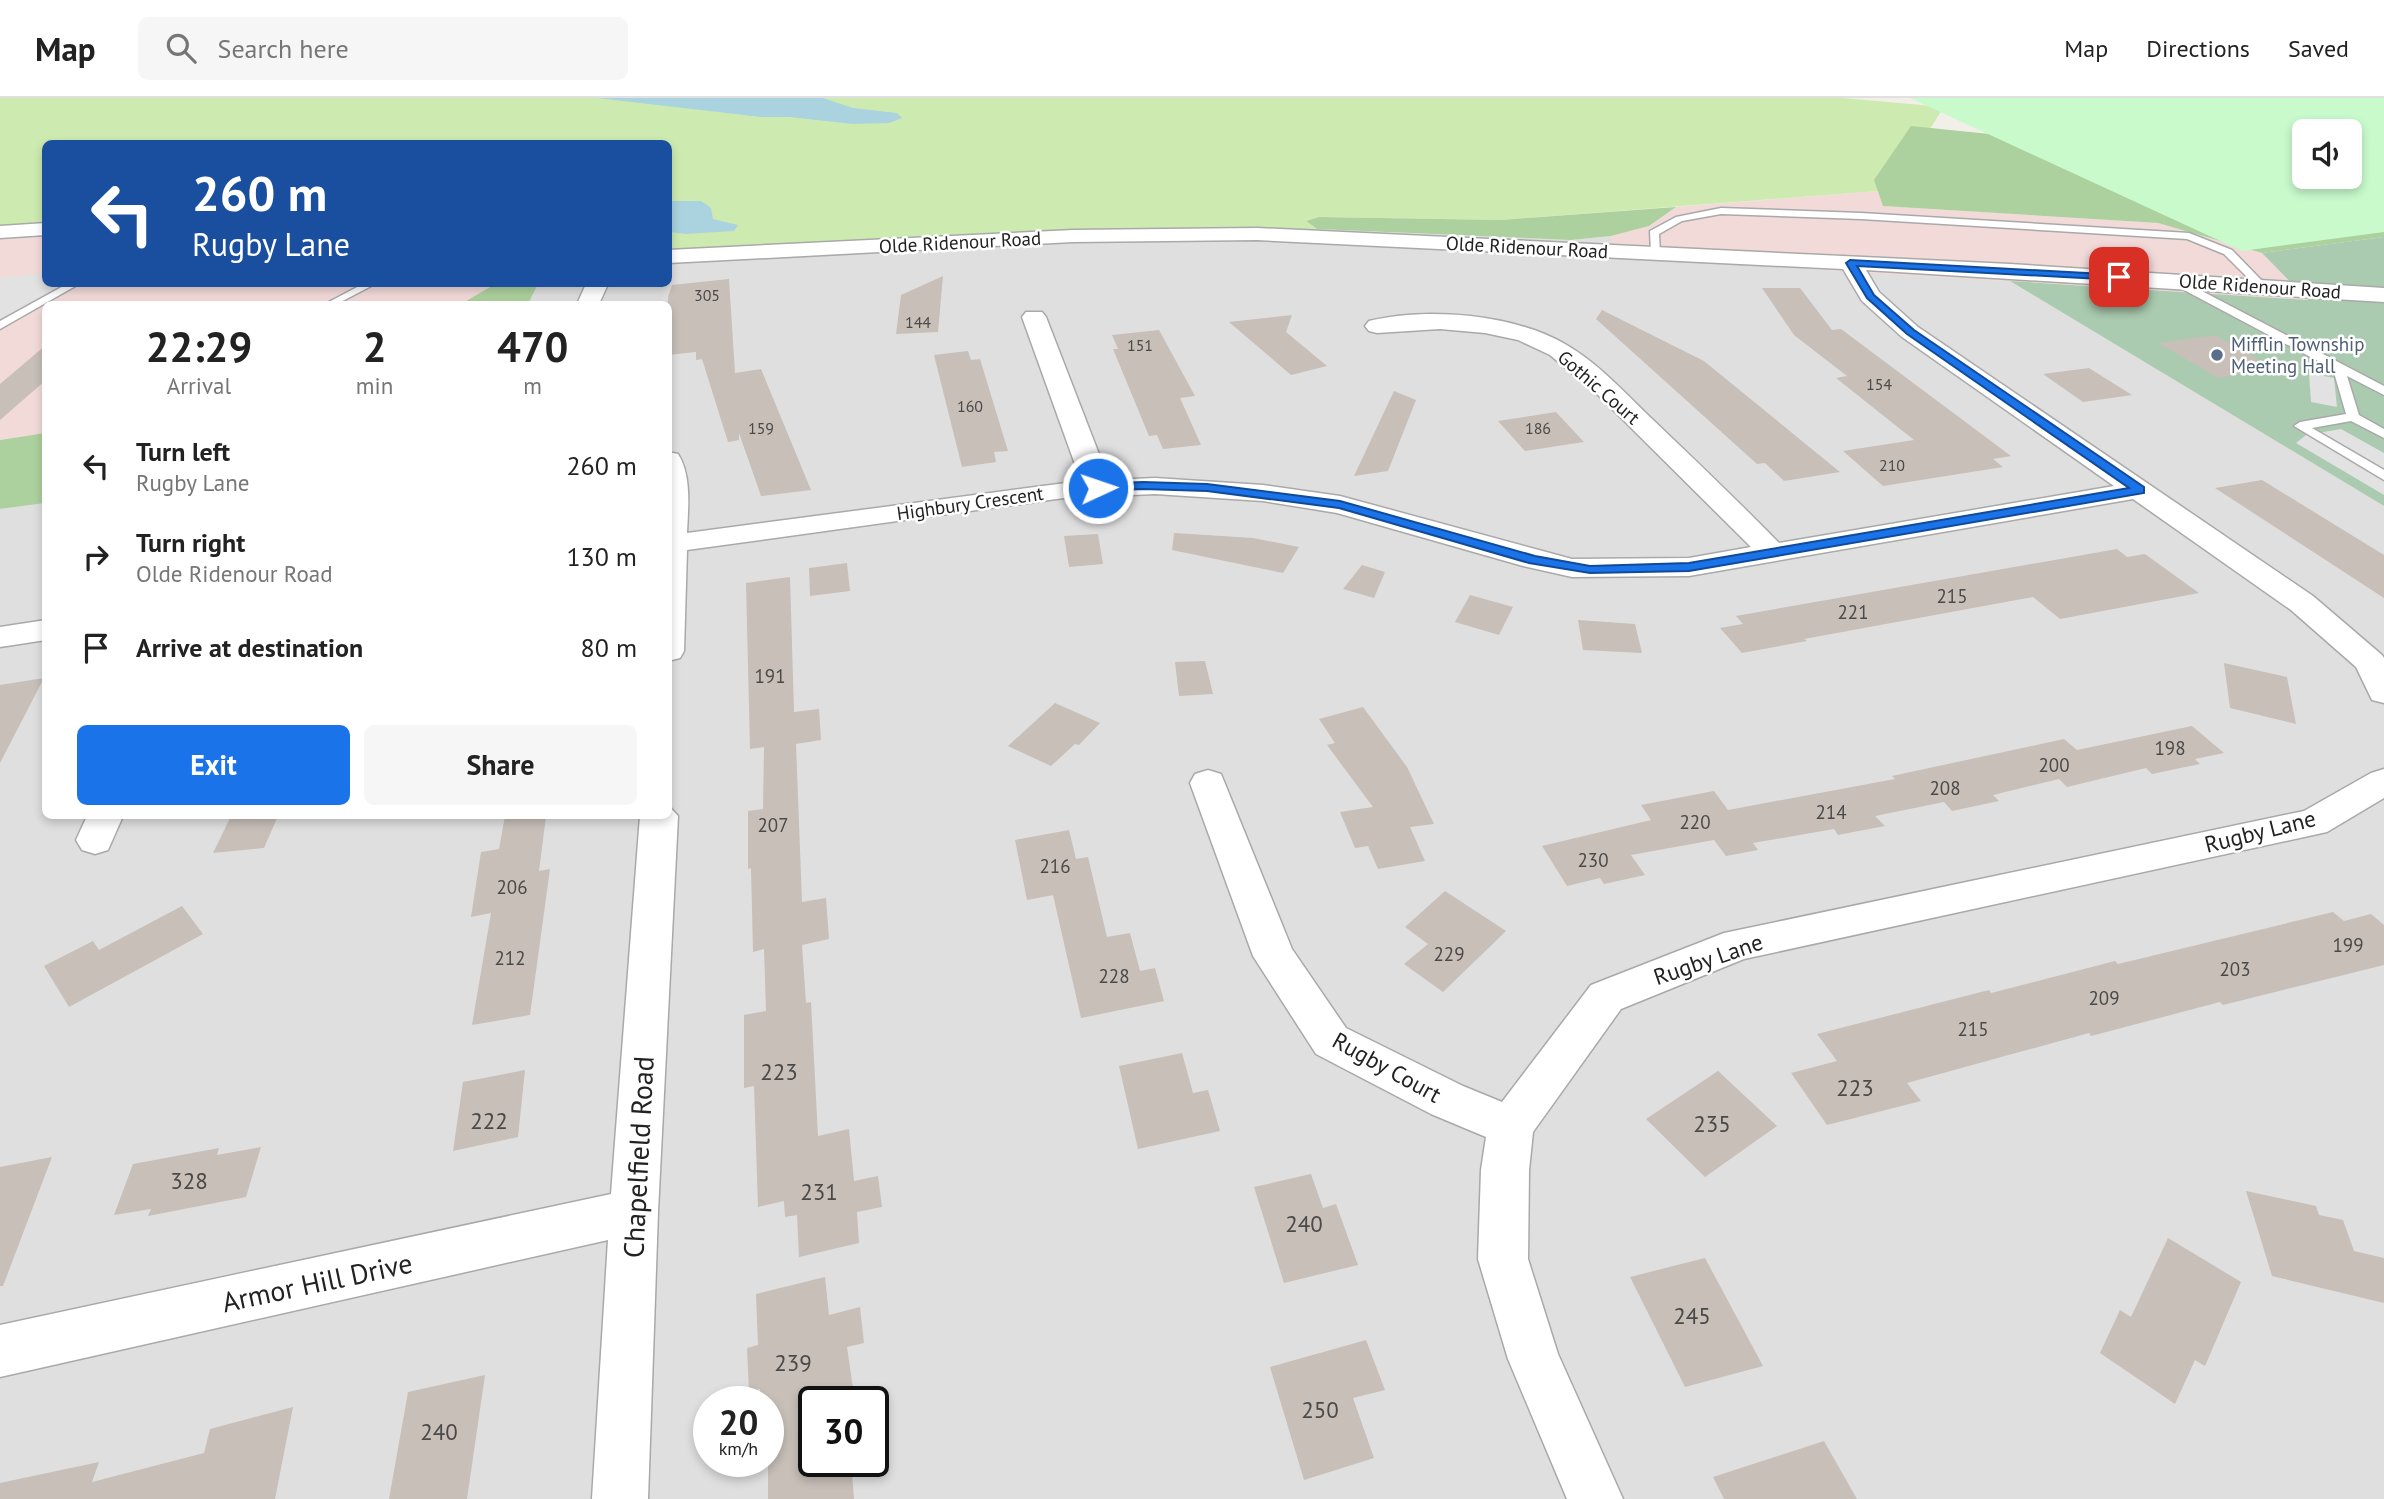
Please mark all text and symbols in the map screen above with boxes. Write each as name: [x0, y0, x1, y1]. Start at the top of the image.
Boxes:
search box: [138, 17, 628, 80]
text: Map: [35, 27, 96, 70]
icon: search: [162, 29, 200, 67]
text: Search here: [218, 32, 349, 65]
text: Map: [2064, 33, 2108, 64]
text: Directions: [2146, 33, 2250, 64]
text: Saved: [2288, 33, 2349, 64]
map controls: [2292, 119, 2362, 189]
button: sound: [2292, 119, 2362, 189]
text: 260 m: [192, 161, 327, 225]
icon: left: [77, 168, 168, 259]
text: Rugby Lane: [192, 223, 350, 265]
street label: Olde Ridenour Road: [878, 226, 1042, 258]
street label: Olde Ridenour Road: [1445, 231, 1609, 263]
pin: [2089, 247, 2149, 307]
icon: arrive: [2100, 258, 2138, 296]
street label: Olde Ridenour Road: [2178, 268, 2342, 304]
house number: 305: [694, 285, 720, 305]
house number: 144: [905, 312, 931, 332]
text: 22:29: [146, 319, 252, 374]
text: 2: [363, 319, 386, 374]
text: 470: [497, 319, 568, 374]
place label: Mifflin Township Meeting Hall: [2231, 332, 2364, 378]
house number: 151: [1127, 335, 1153, 355]
street label: Gothic Court: [1553, 345, 1645, 430]
marker: Mifflin Township Meeting Hall: [2209, 347, 2225, 363]
text: Arrival: [167, 371, 231, 400]
text: min: [356, 371, 393, 400]
text: m: [523, 371, 542, 400]
house number: 154: [1866, 374, 1892, 394]
house number: 160: [957, 396, 983, 416]
house number: 159: [748, 418, 774, 438]
house number: 186: [1525, 418, 1551, 438]
text: Turn left: [136, 435, 230, 468]
icon: left: [77, 447, 115, 485]
text: 260 m: [566, 449, 637, 482]
position arrow: [1061, 451, 1135, 525]
house number: 210: [1879, 455, 1905, 475]
text: Rugby Lane: [136, 468, 249, 497]
street label: Highbury Crescent: [895, 481, 1045, 525]
text: Turn right: [136, 526, 245, 559]
icon: right: [77, 538, 115, 576]
text: 130 m: [566, 540, 637, 573]
text: Olde Ridenour Road: [136, 559, 333, 588]
house number: 215: [1936, 584, 1968, 608]
house number: 221: [1837, 600, 1869, 624]
icon: arrive: [77, 629, 115, 667]
text: Arrive at destination: [136, 631, 363, 664]
text: 80 m: [581, 631, 637, 664]
house number: 191: [754, 664, 786, 688]
button: Exit: [77, 725, 350, 805]
button: Share: [364, 725, 637, 805]
house number: 198: [2154, 736, 2186, 760]
house number: 200: [2038, 753, 2070, 777]
house number: 208: [1929, 776, 1961, 800]
house number: 214: [1815, 800, 1847, 824]
street label: Rugby Lane: [2201, 803, 2319, 859]
house number: 220: [1679, 810, 1711, 834]
house number: 207: [757, 813, 789, 837]
house number: 230: [1577, 848, 1609, 872]
house number: 216: [1039, 854, 1071, 878]
house number: 206: [496, 875, 528, 899]
street label: Rugby Lane: [1650, 927, 1766, 991]
house number: 199: [2332, 933, 2364, 957]
house number: 229: [1433, 942, 1465, 966]
house number: 212: [494, 946, 526, 970]
house number: 203: [2219, 957, 2251, 981]
house number: 228: [1098, 964, 1130, 988]
house number: 209: [2088, 986, 2120, 1010]
house number: 215: [1957, 1017, 1989, 1041]
street label: Rugby Court: [1328, 1025, 1447, 1109]
street label: Chapelfield Road: [614, 1055, 662, 1259]
house number: 223: [760, 1057, 798, 1086]
house number: 223: [1836, 1073, 1874, 1102]
house number: 222: [470, 1106, 508, 1135]
house number: 235: [1693, 1109, 1731, 1138]
house number: 328: [170, 1166, 208, 1195]
house number: 231: [800, 1177, 838, 1206]
house number: 240: [1285, 1209, 1323, 1238]
street label: Armor Hill Drive: [218, 1244, 416, 1320]
house number: 245: [1673, 1301, 1711, 1330]
house number: 239: [774, 1348, 812, 1377]
speed limit sign: 30: [798, 1386, 889, 1477]
house number: 250: [1301, 1395, 1339, 1424]
text: 20: [719, 1399, 758, 1445]
house number: 240: [420, 1417, 458, 1446]
text: km/h: [719, 1437, 758, 1460]

